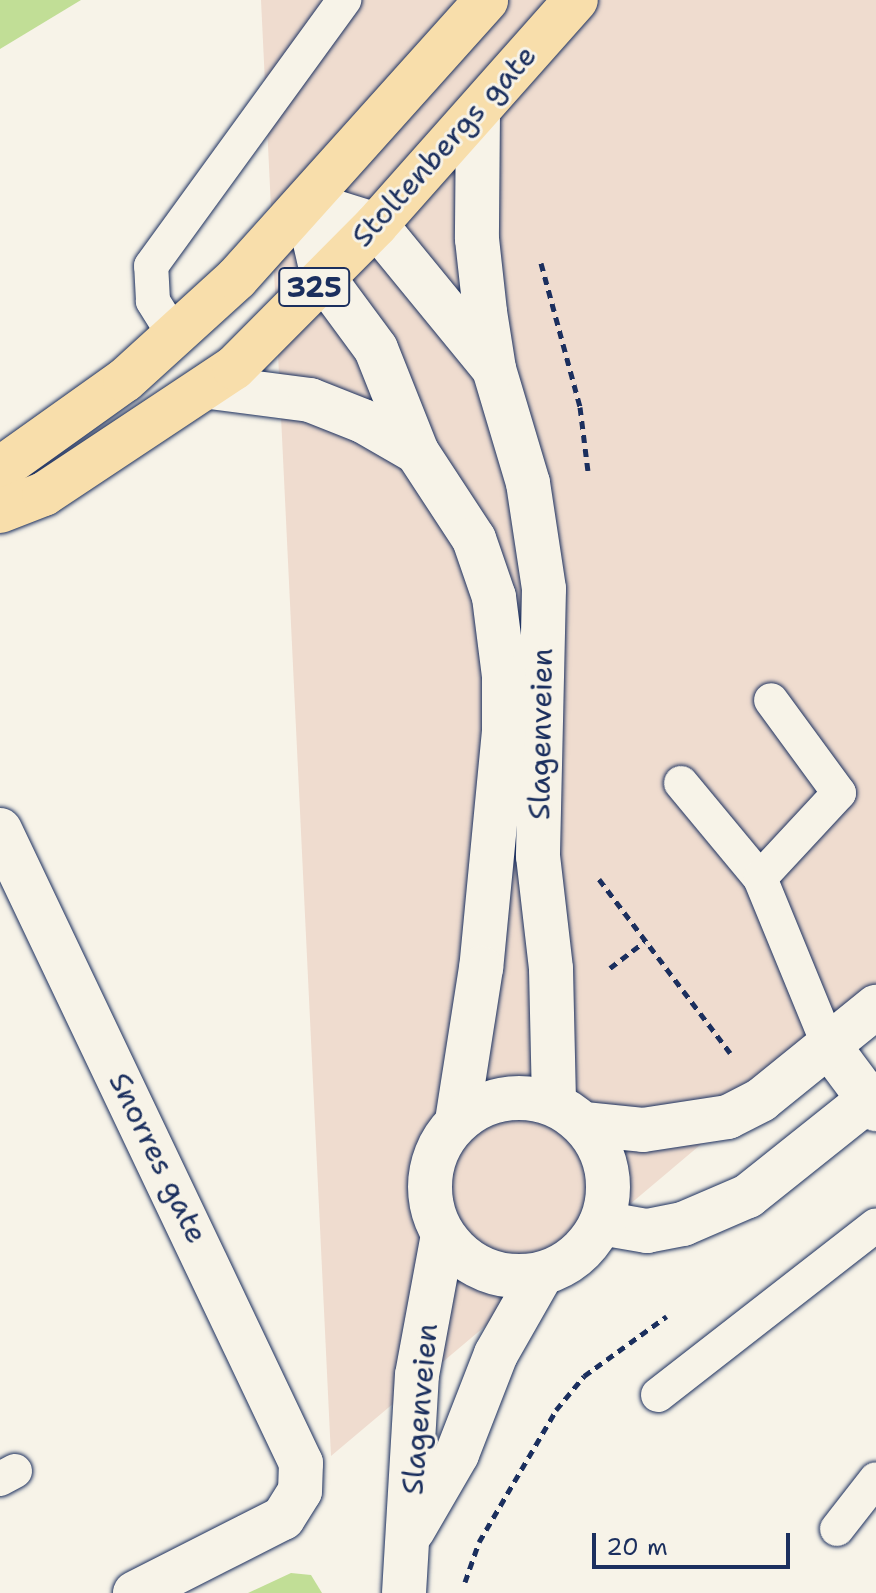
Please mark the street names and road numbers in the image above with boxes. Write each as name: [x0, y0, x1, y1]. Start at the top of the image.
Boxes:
street label: Stoltenbergs gate: [344, 38, 544, 254]
road number: 325: [278, 263, 350, 311]
street label: Slagenveien: [522, 648, 560, 820]
street label: Snorres gate: [101, 1067, 215, 1249]
street label: Slagenveien: [395, 1322, 445, 1496]

